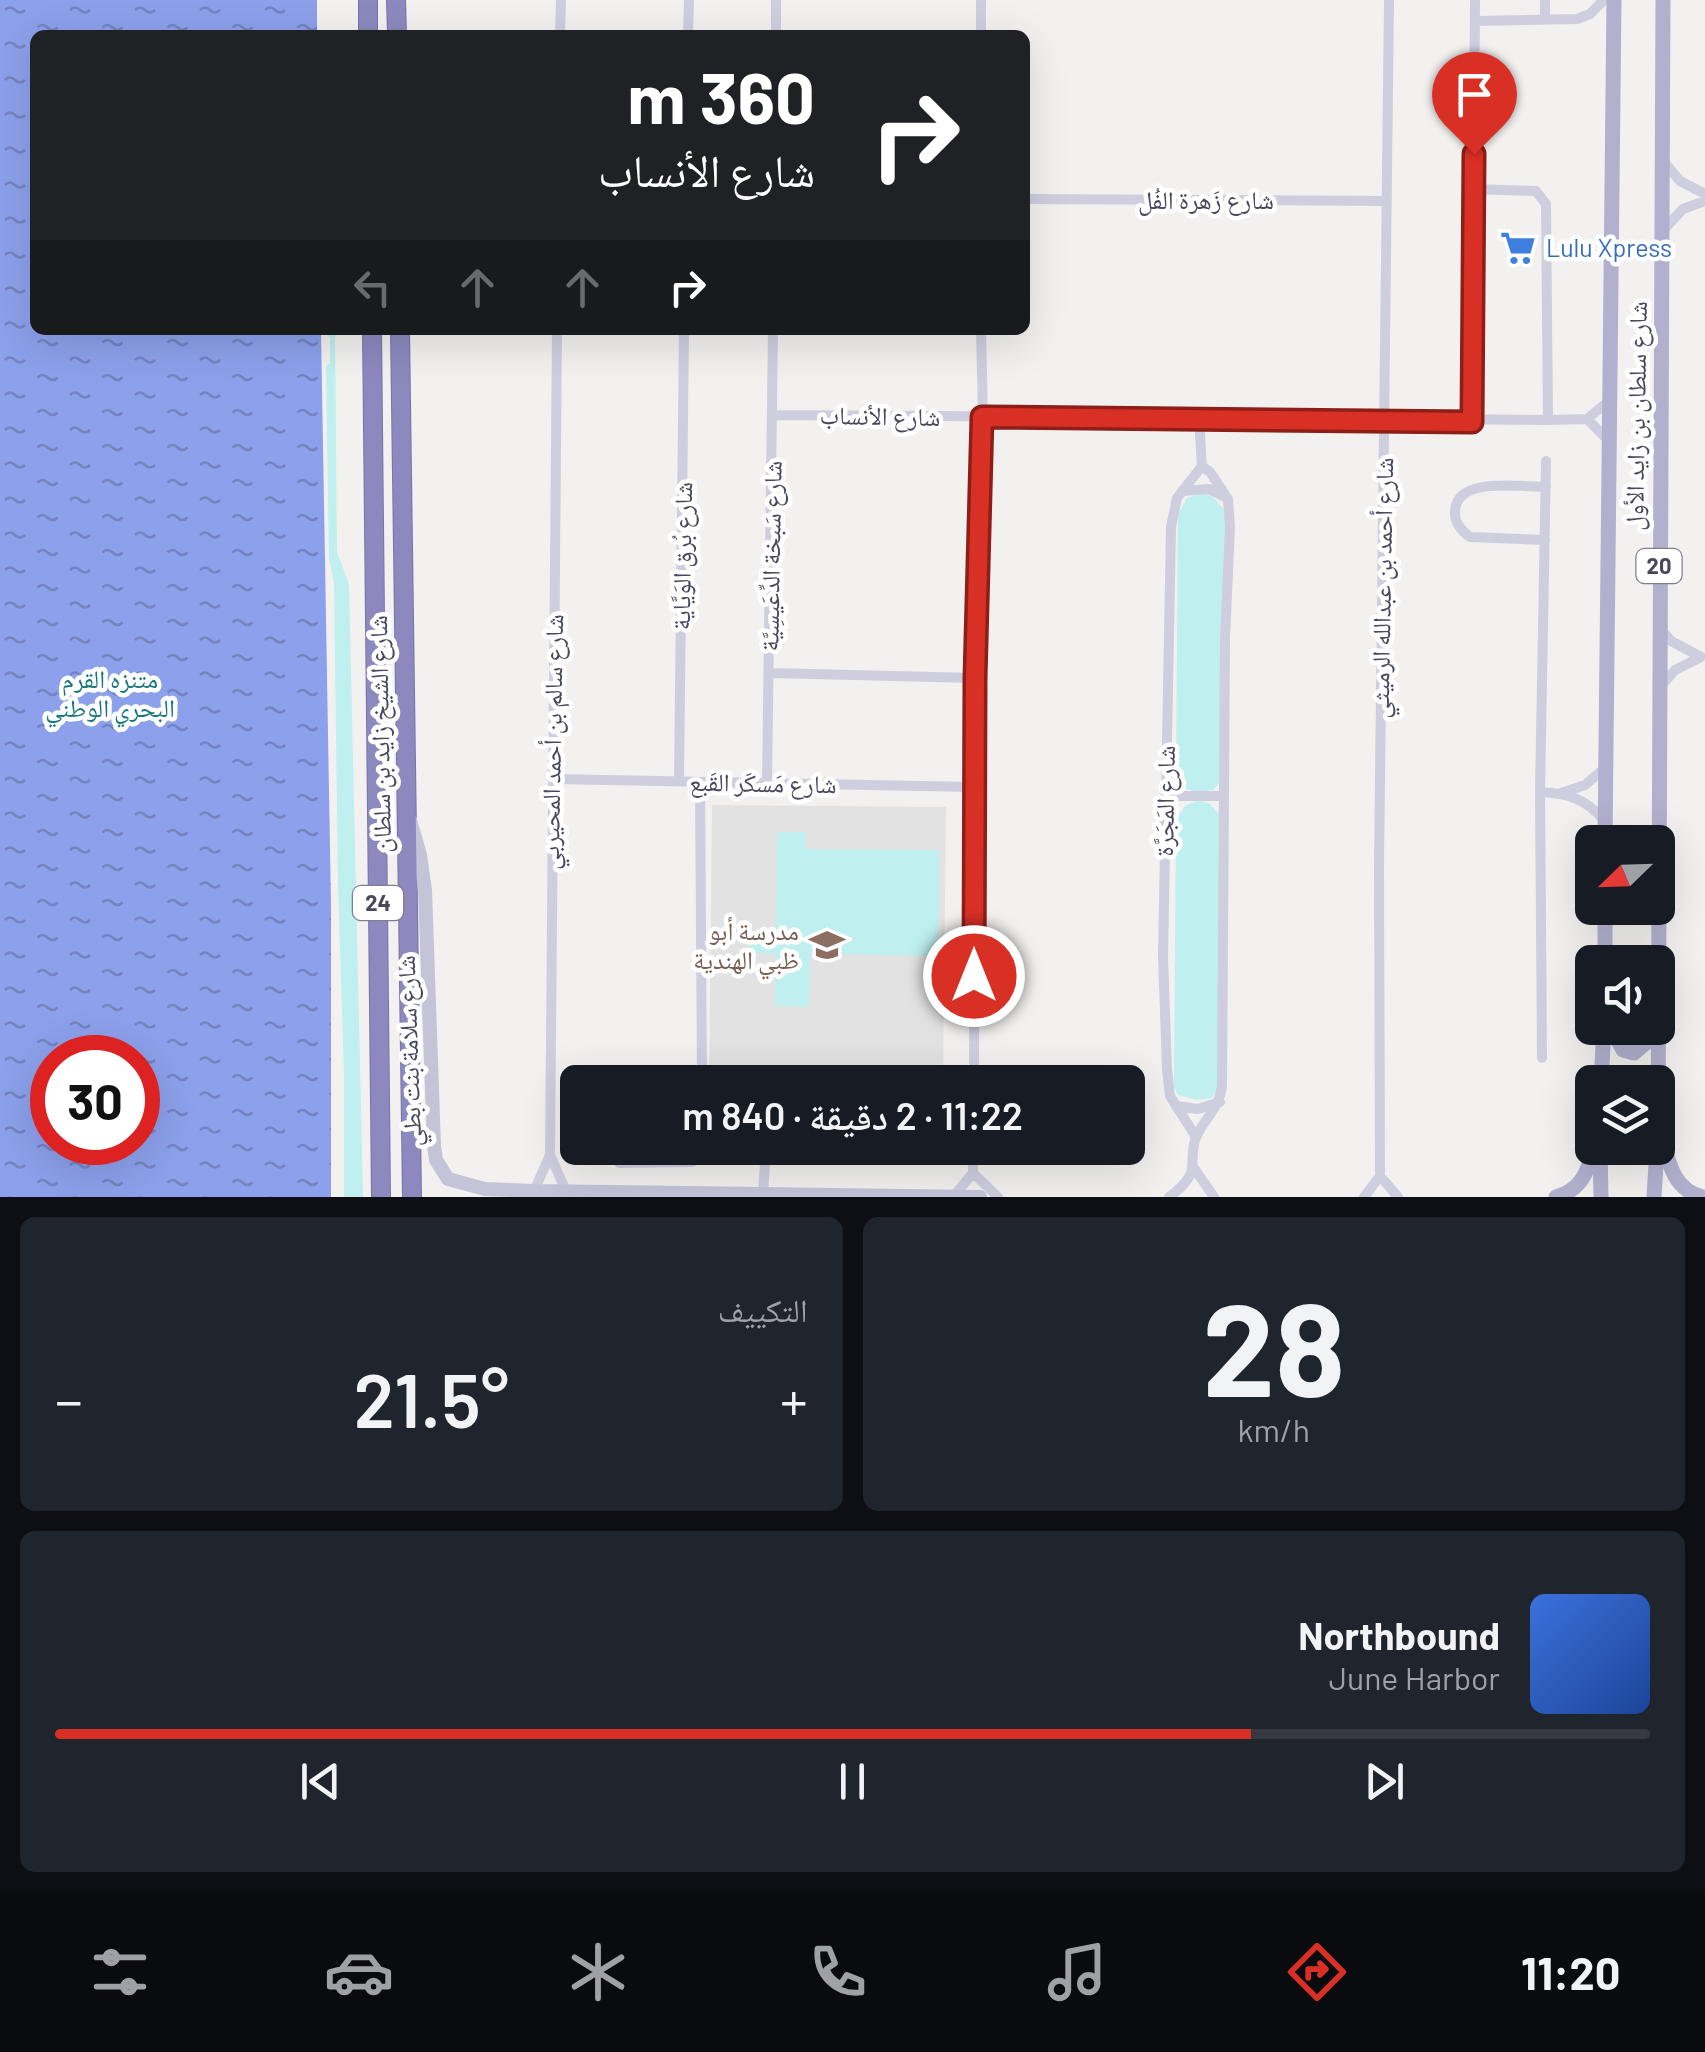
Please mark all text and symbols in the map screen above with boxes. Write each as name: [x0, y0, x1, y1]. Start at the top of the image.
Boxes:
pin: [1432, 52, 1517, 155]
text: 360 m: [627, 54, 815, 138]
icon: arrive: [1447, 67, 1502, 122]
icon: right: [850, 70, 980, 200]
text: شارع الأنساب: [598, 142, 815, 196]
street label: شارع زَهرة الفُل: [1138, 184, 1274, 216]
supermarket icon: Lulu Xpress: [1499, 229, 1537, 267]
place label: Lulu Xpress: [1546, 232, 1672, 262]
icon: left: [345, 260, 400, 315]
icon: ahead: [450, 260, 505, 315]
icon: ahead: [555, 260, 610, 315]
icon: right: [660, 260, 715, 315]
street label: شارع سلطان بن زايد الأول: [1618, 301, 1654, 531]
street label: شارع الأنساب: [819, 399, 941, 433]
street label: شارع أحمد بن عبدالله الرميثي: [1364, 457, 1405, 719]
street label: شارع سَبخة الدِّعَيسِيَّة: [753, 460, 789, 652]
street label: شارع بُرق الوَيَّاية: [665, 482, 699, 630]
road number: 20: [1636, 549, 1682, 583]
street label: شارع سالم بن أحمد المحيربي: [534, 614, 575, 870]
street label: شارع الشيخ زايد بن سلطان: [362, 615, 398, 853]
park label: متنزه القرم البحري الوطني: [45, 663, 175, 728]
street label: شارع المَجَرَّة: [1148, 745, 1182, 857]
street label: شارع مَسكَر القَبع: [689, 766, 837, 800]
north arrow: [1575, 825, 1675, 925]
map controls: [1575, 825, 1675, 1165]
road number: 24: [353, 886, 403, 920]
place label: مدرسة أبو ظبي الهندية: [693, 915, 799, 980]
position arrow: [922, 924, 1026, 1028]
school or university icon: مدرسة أبو ظبي الهندية: [808, 926, 846, 964]
button: sound: [1575, 945, 1675, 1045]
street label: شارع سلامة بنت بطي: [390, 955, 433, 1147]
speed limit sign: 30: [30, 1035, 160, 1165]
button: layers: [1575, 1065, 1675, 1165]
text: 11:22 · 2 دقيقة · 840 m: [682, 1092, 1023, 1138]
text: 28: [1202, 1267, 1345, 1423]
text: التكييف: [718, 1290, 808, 1328]
text: 21.5°: [353, 1353, 509, 1443]
text: −: [55, 1366, 83, 1432]
text: +: [780, 1366, 807, 1432]
text: km/h: [1238, 1410, 1310, 1448]
text: Northbound: [1298, 1612, 1500, 1658]
text: June Harbor: [1329, 1658, 1500, 1696]
icon: previous: [293, 1754, 348, 1809]
icon: pause: [825, 1754, 880, 1809]
icon: next: [1357, 1754, 1412, 1809]
icon: filters: [85, 1937, 155, 2007]
icon: car: [324, 1937, 394, 2007]
icon: climate: [563, 1937, 633, 2007]
icon: phone: [803, 1937, 873, 2007]
icon: music: [1042, 1937, 1112, 2007]
icon: directions: [1282, 1937, 1352, 2007]
text: 11:20: [1521, 1945, 1620, 1999]

